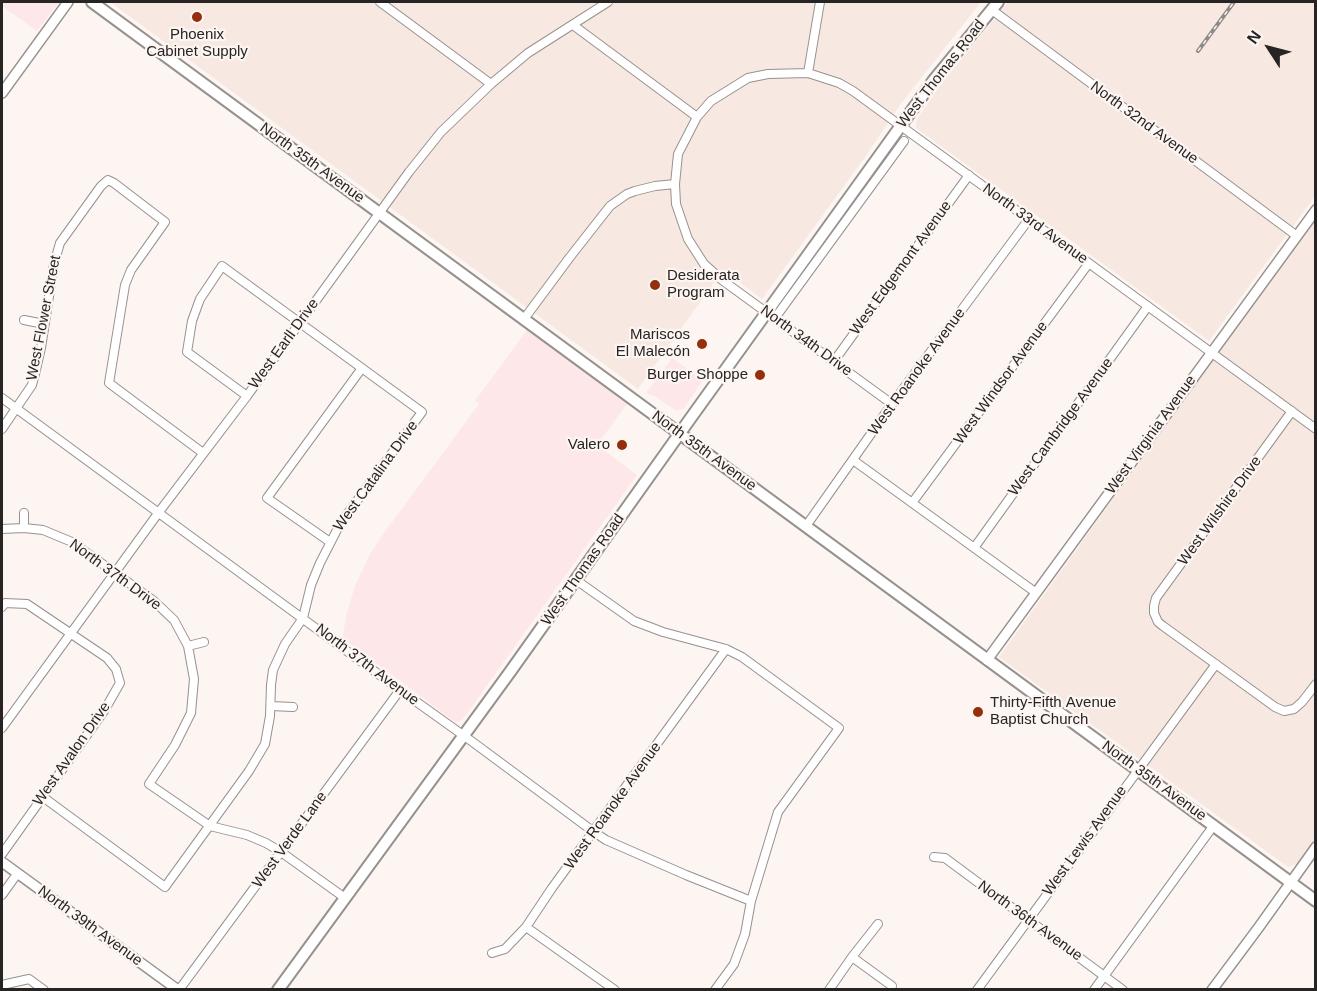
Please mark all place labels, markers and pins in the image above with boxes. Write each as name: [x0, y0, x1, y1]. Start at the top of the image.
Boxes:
marker: Phoenix Cabinet Supply: [190, 10, 204, 24]
place label: Phoenix Cabinet Supply: [146, 26, 248, 61]
place label: Desiderata Program: [667, 267, 740, 302]
marker: Desiderata Program: [648, 278, 662, 292]
place label: Mariscos El Malecón: [616, 326, 690, 361]
marker: Mariscos El Malecón: [695, 337, 709, 351]
place label: Burger Shoppe: [647, 366, 748, 384]
marker: Burger Shoppe: [753, 368, 767, 382]
place label: Valero: [568, 436, 610, 454]
marker: Valero: [615, 438, 629, 452]
place label: Thirty-Fifth Avenue Baptist Church: [990, 694, 1116, 729]
marker: Thirty-Fifth Avenue Baptist Church: [971, 705, 985, 719]

